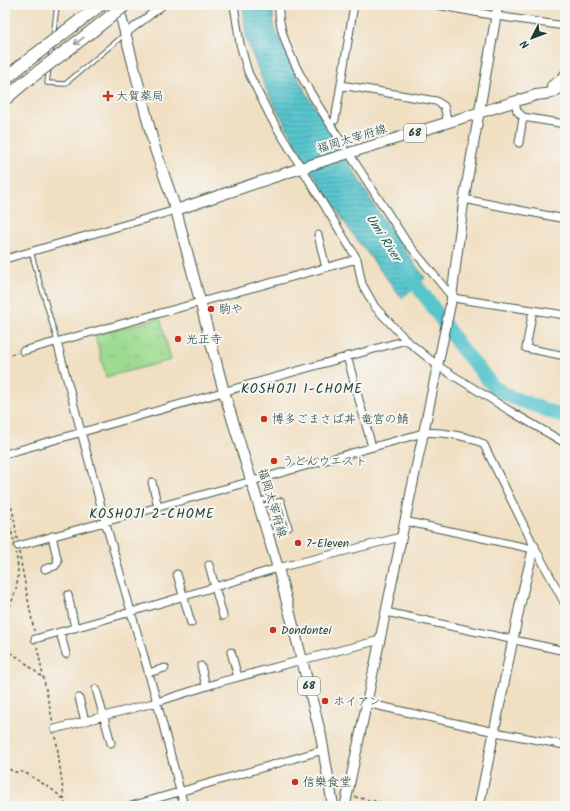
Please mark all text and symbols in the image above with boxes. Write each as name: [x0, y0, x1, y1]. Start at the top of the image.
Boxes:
north arrow: [512, 18, 552, 58]
text: N: [516, 35, 534, 53]
one-way arrow: [74, 36, 85, 45]
place label: 大賀薬局: [116, 87, 164, 106]
marker: 大賀薬局: [103, 91, 113, 101]
street label: 福岡太宰府線: [315, 119, 389, 159]
road number: 68: [404, 124, 426, 142]
water label: Umi River: [360, 210, 408, 268]
place label: 駒や: [219, 300, 243, 319]
marker: 駒や: [206, 304, 216, 314]
place label: 光正寺: [186, 330, 222, 349]
marker: 光正寺: [173, 334, 183, 344]
district label: KOSHOJI 1-CHOME: [241, 379, 363, 400]
place label: 博多ごまさば丼 竜宮の鯖: [272, 410, 409, 429]
marker: 博多ごまさば丼 竜宮の鯖: [259, 414, 269, 424]
place label: うどんウエスト: [282, 452, 367, 471]
marker: うどんウエスト: [269, 456, 279, 466]
street label: 福岡太宰府線: [252, 466, 292, 540]
district label: KOSHOJI 2-CHOME: [89, 504, 215, 525]
place label: 7-Eleven: [306, 534, 349, 553]
marker: 7-Eleven: [293, 538, 303, 548]
place label: Dondontei: [281, 621, 332, 640]
marker: Dondontei: [268, 625, 278, 635]
road number: 68: [298, 677, 320, 695]
place label: ホイアン: [333, 692, 381, 711]
marker: ホイアン: [320, 696, 330, 706]
place label: 信樂食堂: [303, 773, 351, 792]
marker: 信樂食堂: [290, 777, 300, 787]

